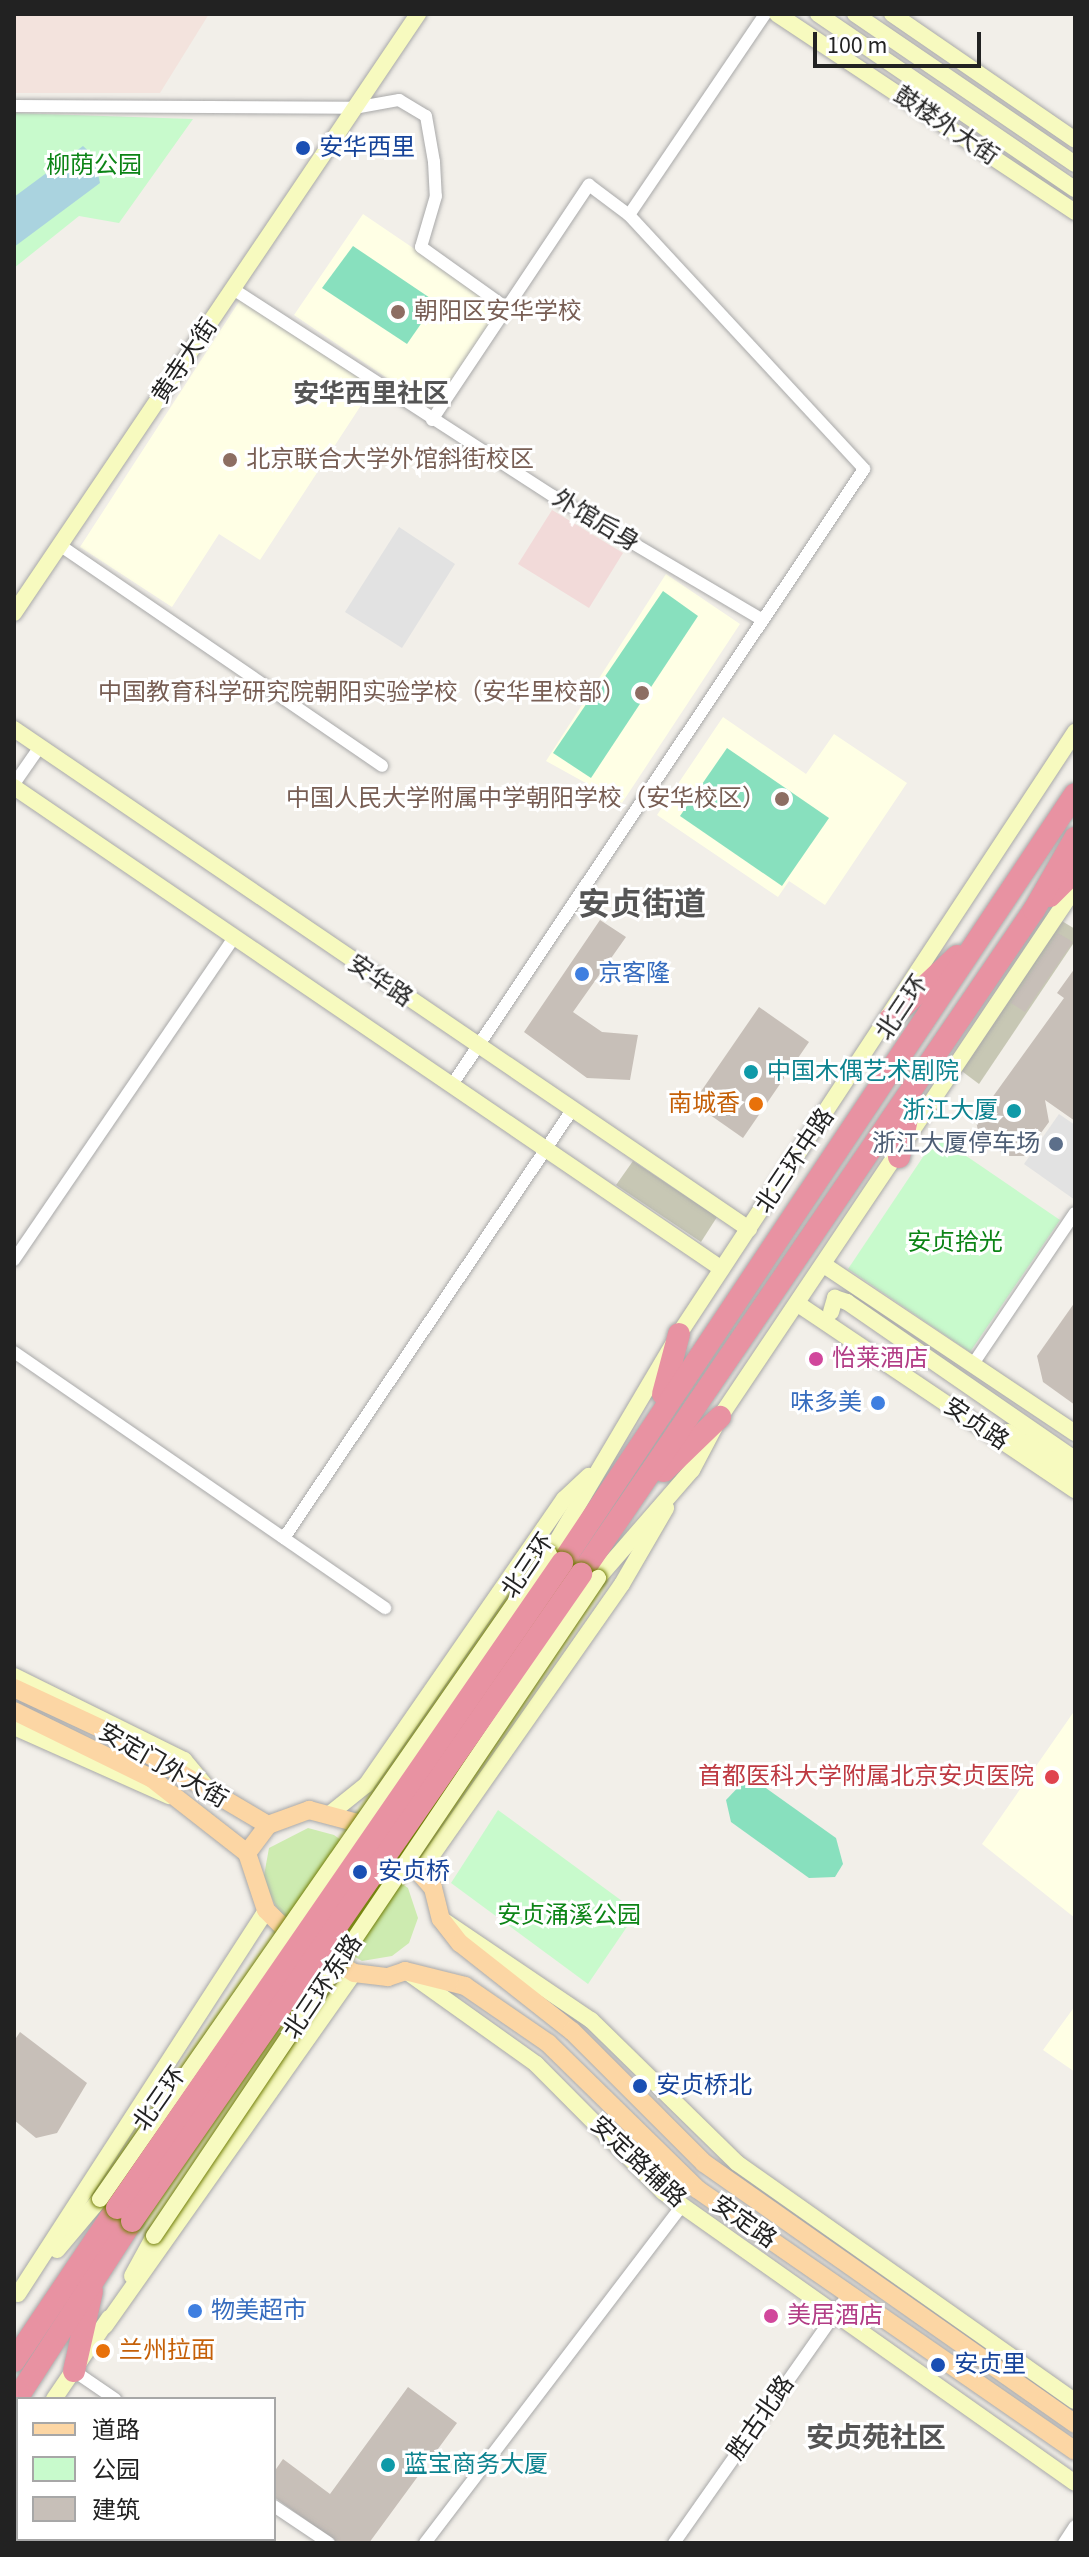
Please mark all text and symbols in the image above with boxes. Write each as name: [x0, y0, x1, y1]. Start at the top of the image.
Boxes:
scale bar: [817, 16, 985, 66]
text: 100 m: [827, 28, 887, 63]
street label: 鼓楼外大街: [888, 81, 1004, 171]
place label: 安华西里: [319, 134, 415, 162]
marker: 安华西里: [294, 139, 312, 157]
park label: 柳荫公园: [46, 152, 142, 180]
place label: 朝阳区安华学校: [414, 298, 582, 326]
marker: 朝阳区安华学校: [389, 303, 407, 321]
street label: 黄寺大街: [146, 313, 224, 409]
district label: 安华西里社区: [293, 378, 449, 410]
place label: 北京联合大学外馆斜街校区: [246, 446, 534, 474]
marker: 北京联合大学外馆斜街校区: [221, 451, 239, 469]
street label: 外馆后身: [547, 484, 645, 558]
place label: 中国教育科学研究院朝阳实验学校（安华里校部）: [98, 679, 626, 707]
marker: 中国教育科学研究院朝阳实验学校（安华里校部）: [633, 684, 651, 702]
place label: 中国人民大学附属中学朝阳学校（安华校区）: [286, 785, 766, 813]
marker: 中国人民大学附属中学朝阳学校（安华校区）: [773, 790, 791, 808]
district label: 安贞街道: [578, 886, 706, 924]
street label: 安华路: [342, 949, 418, 1013]
place label: 京客隆: [598, 960, 670, 988]
marker: 京客隆: [573, 965, 591, 983]
street label: 北三环: [870, 970, 934, 1046]
place label: 中国木偶艺术剧院: [767, 1058, 959, 1086]
marker: 中国木偶艺术剧院: [742, 1063, 760, 1081]
place label: 南城香: [668, 1090, 740, 1118]
marker: 南城香: [747, 1095, 765, 1113]
place label: 浙江大厦: [902, 1097, 998, 1125]
marker: 浙江大厦: [1005, 1102, 1023, 1120]
street label: 北三环中路: [750, 1103, 840, 1219]
place label: 浙江大厦停车场: [872, 1130, 1040, 1158]
marker: 浙江大厦停车场: [1047, 1135, 1065, 1153]
park label: 安贞拾光: [907, 1229, 1003, 1257]
place label: 怡莱酒店: [832, 1345, 928, 1373]
marker: 怡莱酒店: [807, 1350, 825, 1368]
place label: 味多美: [790, 1389, 862, 1417]
street label: 安贞路: [938, 1392, 1014, 1456]
marker: 味多美: [869, 1394, 887, 1412]
street label: 北三环: [496, 1528, 560, 1604]
street label: 安定门外大街: [93, 1718, 233, 1814]
place label: 首都医科大学附属北京安贞医院: [698, 1763, 1034, 1791]
marker: 首都医科大学附属北京安贞医院: [1041, 1766, 1063, 1788]
place label: 安贞桥: [378, 1858, 450, 1886]
marker: 安贞桥: [349, 1861, 371, 1883]
park label: 安贞涌溪公园: [497, 1902, 641, 1930]
street label: 北三环东路: [278, 1929, 368, 2045]
street label: 北三环: [128, 2061, 192, 2137]
place label: 安贞桥北: [656, 2072, 752, 2100]
marker: 安贞桥北: [631, 2077, 649, 2095]
street label: 安定路辅路: [584, 2111, 692, 2213]
street label: 安定路: [706, 2190, 782, 2254]
place label: 物美超市: [211, 2297, 307, 2325]
marker: 物美超市: [186, 2302, 204, 2320]
place label: 美居酒店: [787, 2302, 883, 2330]
marker: 美居酒店: [762, 2307, 780, 2325]
place label: 兰州拉面: [119, 2337, 215, 2365]
marker: 兰州拉面: [94, 2342, 112, 2360]
place label: 安贞里: [954, 2351, 1026, 2379]
marker: 安贞里: [929, 2356, 947, 2374]
street label: 胜古北路: [722, 2370, 800, 2466]
legend: [16, 2397, 276, 2541]
text: 道路: [92, 2413, 140, 2448]
district label: 安贞苑社区: [806, 2421, 946, 2455]
place label: 蓝宝商务大厦: [404, 2451, 548, 2479]
text: 公园: [92, 2453, 140, 2488]
marker: 蓝宝商务大厦: [379, 2456, 397, 2474]
text: 建筑: [92, 2493, 140, 2528]

